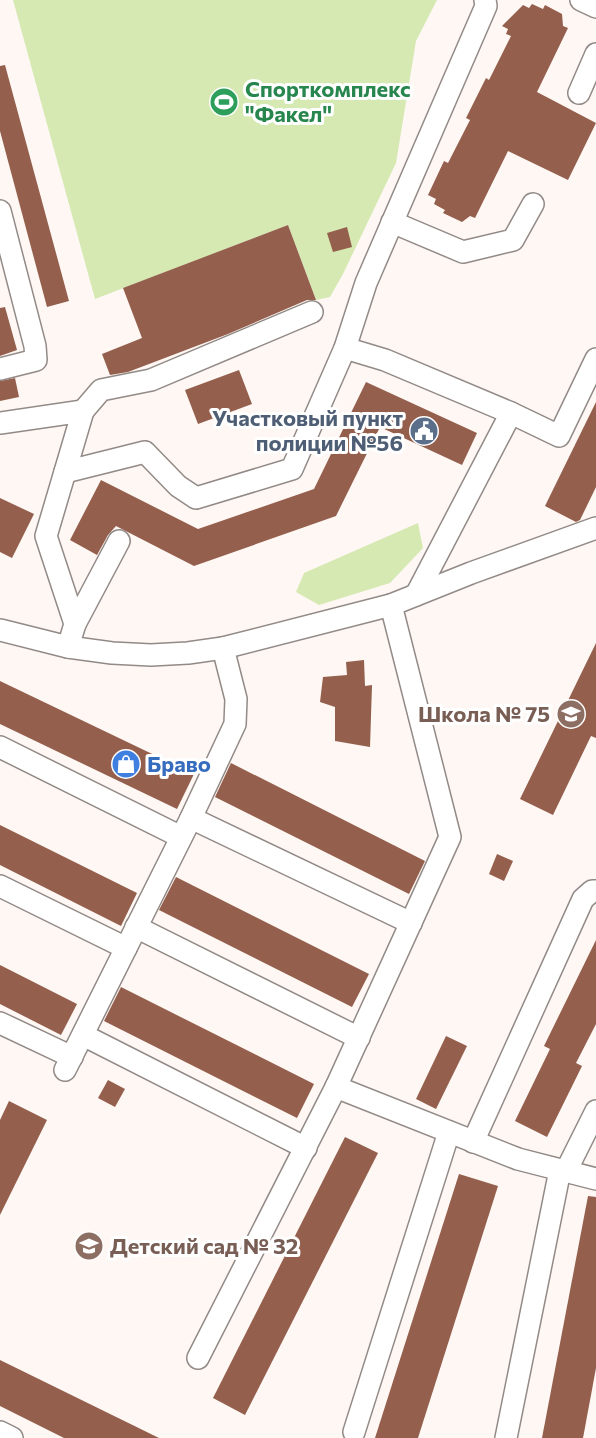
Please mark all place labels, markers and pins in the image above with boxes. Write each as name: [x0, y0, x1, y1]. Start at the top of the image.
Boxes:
place label: Спорткомплекс "Факел": [245, 75, 411, 127]
sports icon: Спорткомплекс "Факел": [208, 86, 240, 118]
place label: Участковый пункт полиции №56: [212, 404, 403, 456]
public building icon: Участковый пункт полиции №56: [408, 415, 440, 447]
school or university icon: Школа № 75: [555, 698, 587, 730]
place label: Школа № 75: [418, 700, 550, 727]
shop icon: Браво: [110, 748, 142, 780]
place label: Браво: [147, 750, 211, 777]
school or university icon: Детский сад № 32: [73, 1230, 105, 1262]
place label: Детский сад № 32: [110, 1232, 298, 1259]

